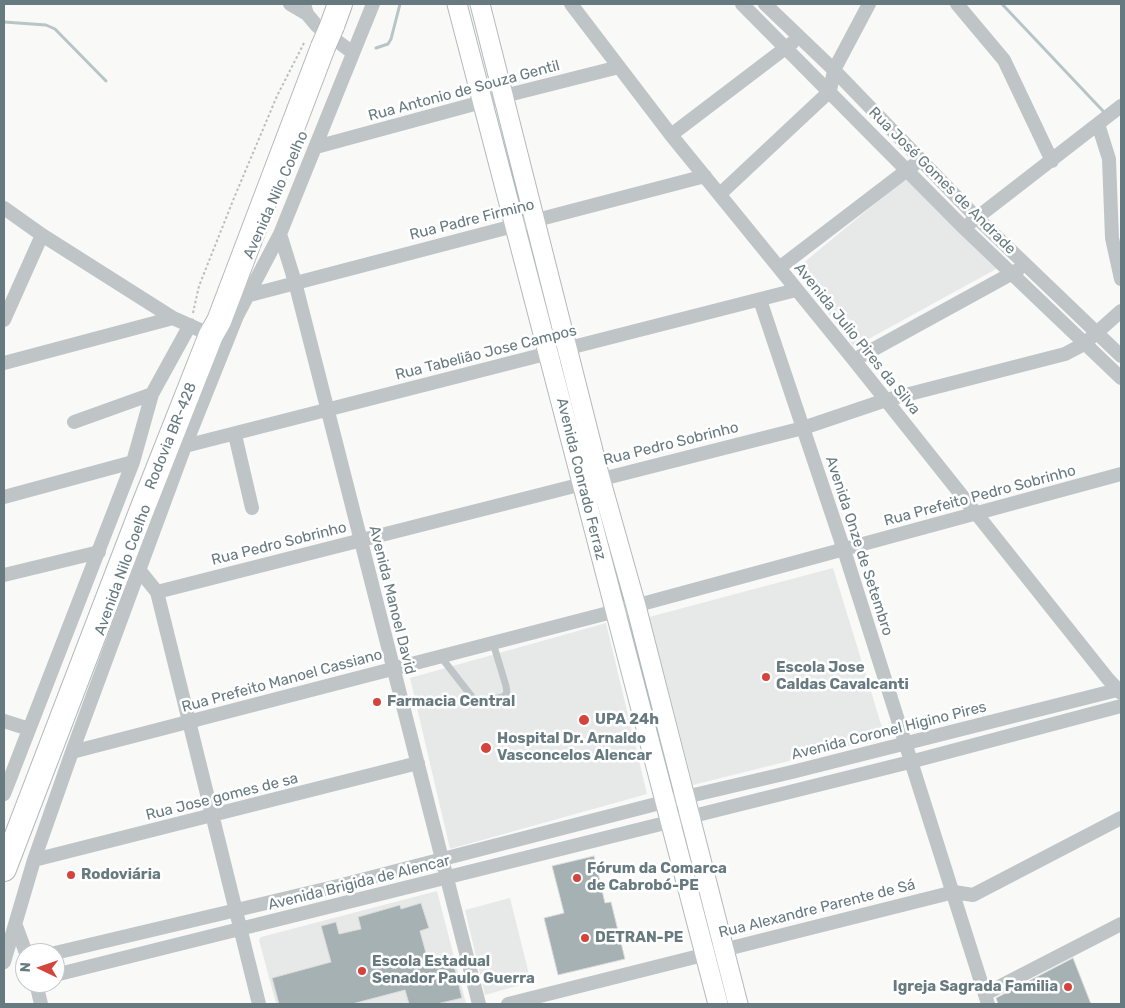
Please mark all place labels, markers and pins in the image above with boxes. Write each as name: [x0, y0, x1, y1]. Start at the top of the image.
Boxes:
place label: Escola Jose Caldas Cavalcanti: [776, 659, 909, 694]
marker: Escola Jose Caldas Cavalcanti: [760, 671, 772, 683]
place label: Farmacia Central: [387, 693, 515, 711]
marker: Farmacia Central: [371, 696, 383, 708]
place label: UPA 24h: [595, 711, 659, 729]
marker: UPA 24h: [577, 713, 591, 727]
place label: Hospital Dr. Arnaldo Vasconcelos Alencar: [497, 730, 652, 765]
marker: Hospital Dr. Arnaldo Vasconcelos Alencar: [479, 741, 493, 755]
place label: Fórum da Comarca de Cabrobó-PE: [587, 860, 727, 895]
place label: Rodoviária: [81, 866, 161, 884]
marker: Rodoviária: [65, 869, 77, 881]
marker: Fórum da Comarca de Cabrobó-PE: [571, 872, 583, 884]
place label: DETRAN-PE: [595, 929, 683, 947]
marker: DETRAN-PE: [579, 932, 591, 944]
place label: Escola Estadual Senador Paulo Guerra: [372, 953, 535, 988]
marker: Escola Estadual Senador Paulo Guerra: [356, 965, 368, 977]
place label: Igreja Sagrada Familia: [893, 978, 1058, 996]
marker: Igreja Sagrada Familia: [1062, 981, 1074, 993]

